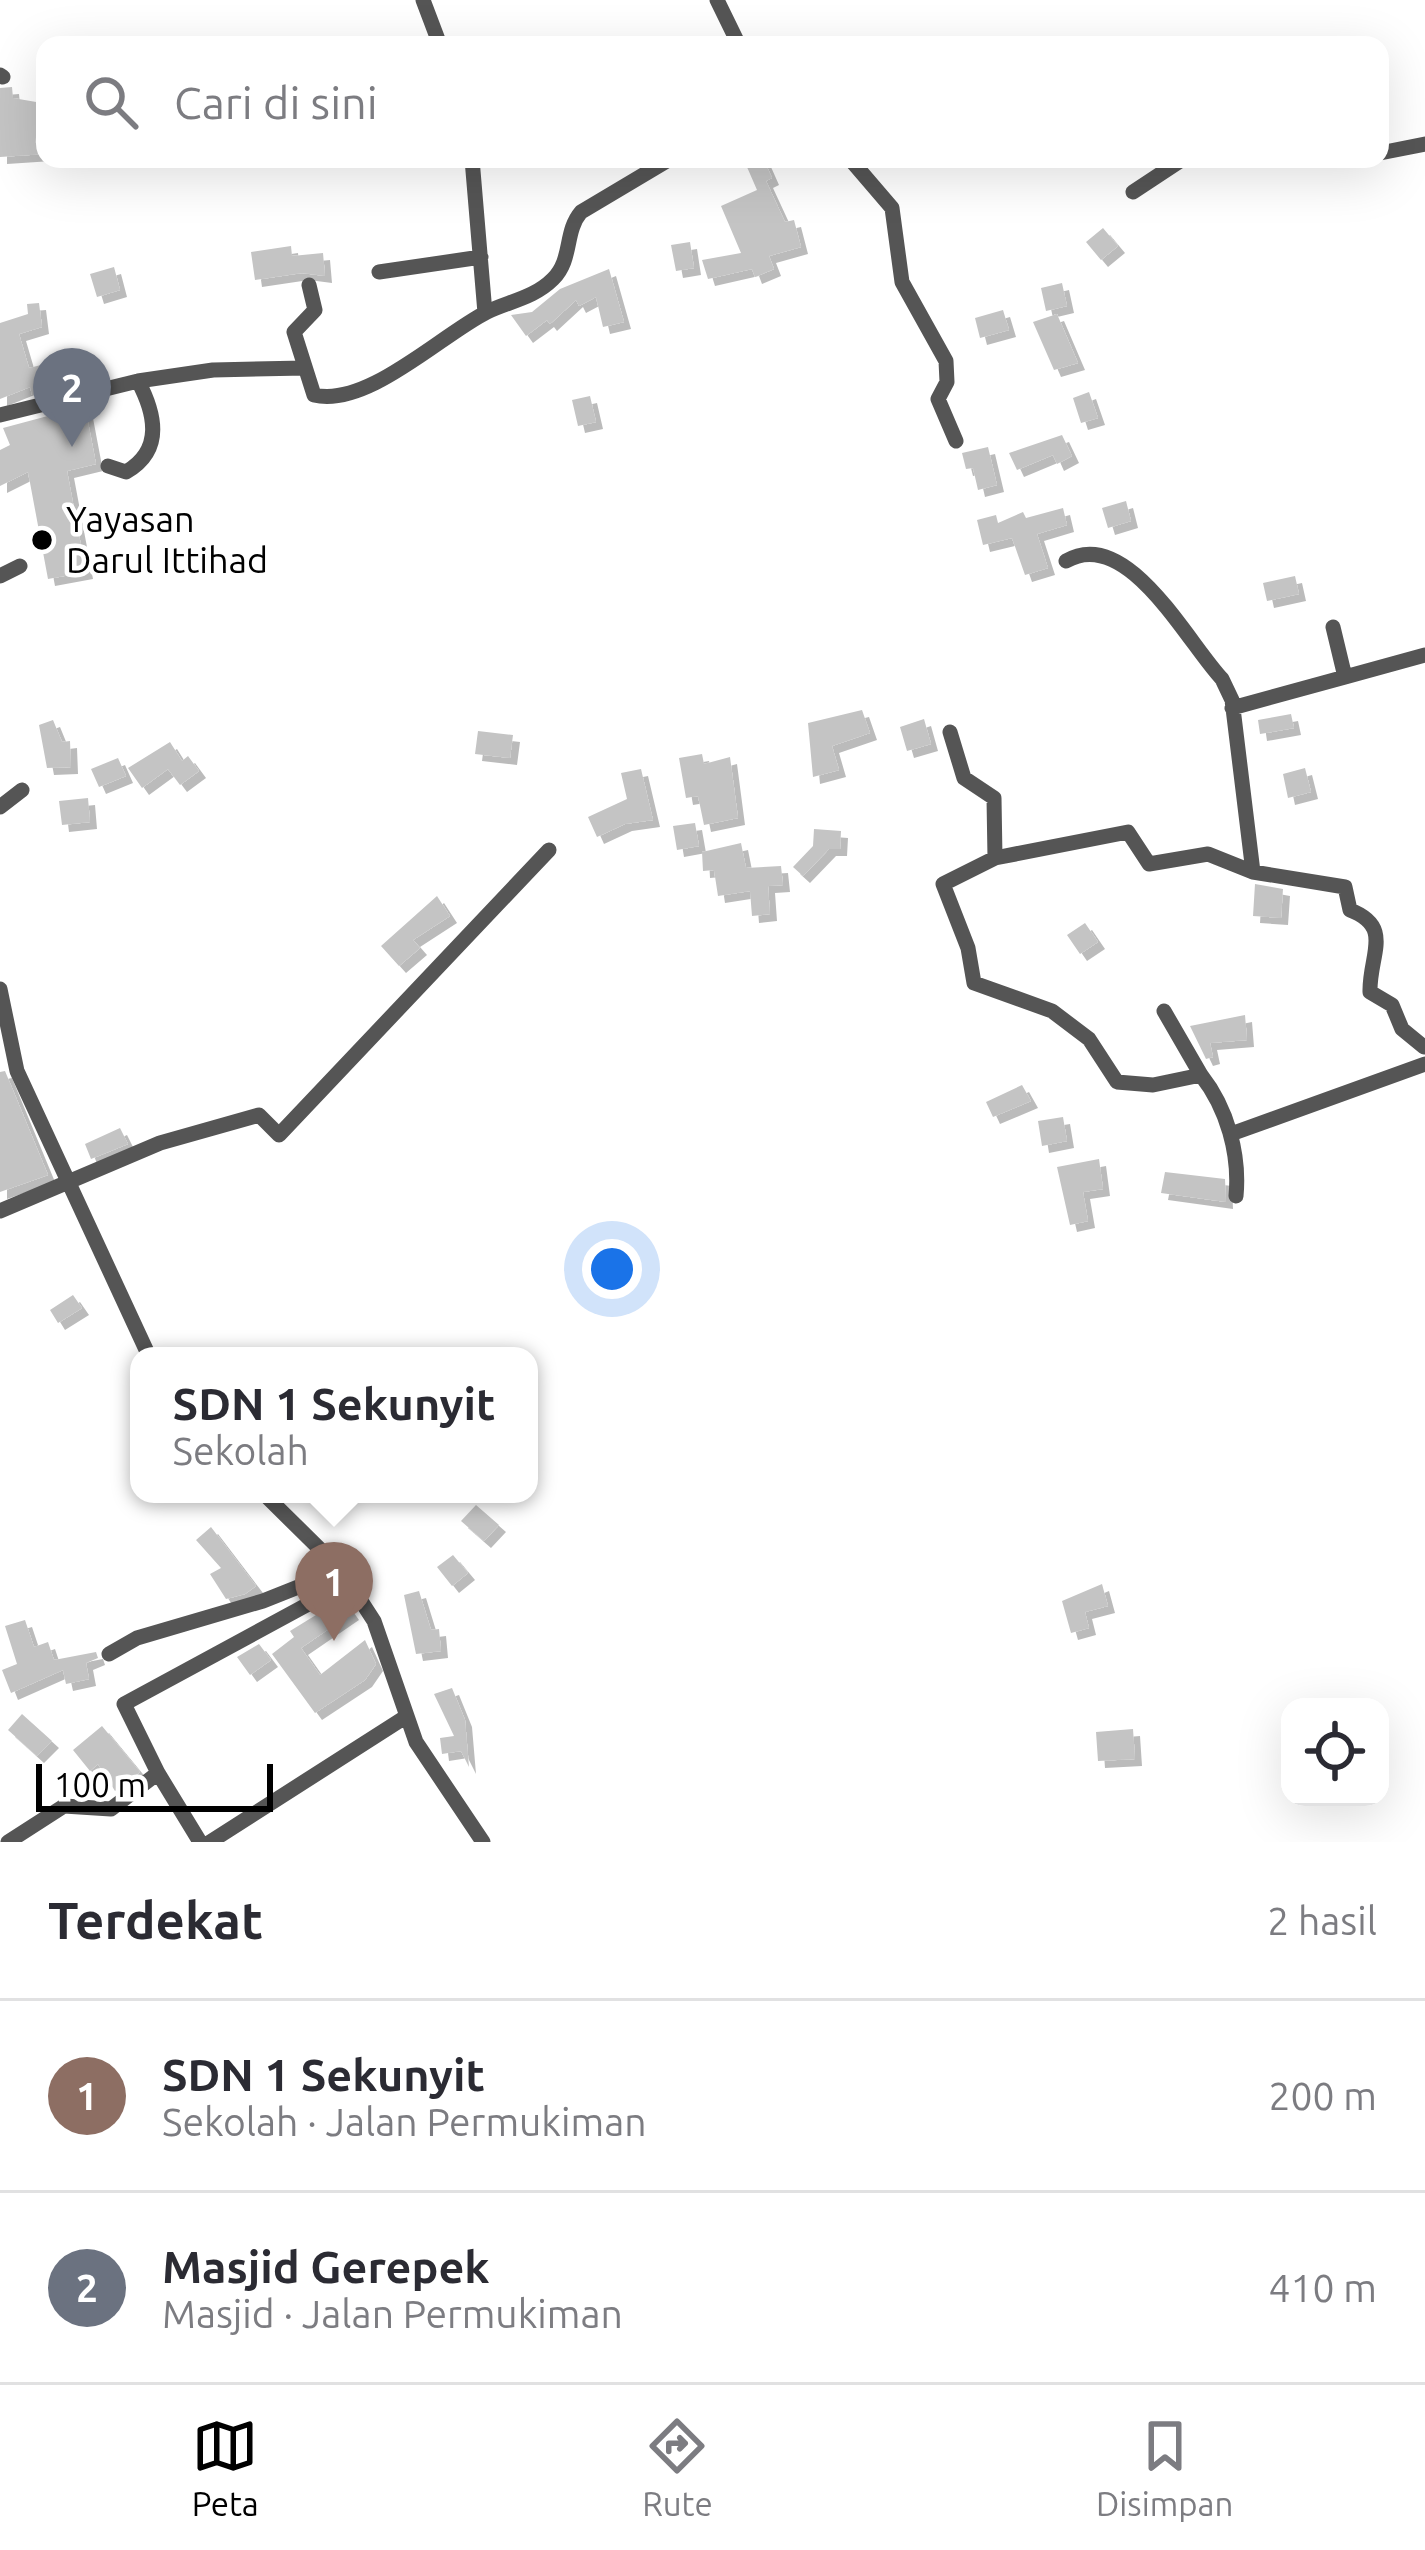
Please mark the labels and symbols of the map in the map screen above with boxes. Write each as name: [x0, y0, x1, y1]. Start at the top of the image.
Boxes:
pin: 2: [33, 348, 111, 447]
place label: Yayasan Darul Ittihad: [66, 498, 268, 580]
marker: Yayasan Darul Ittihad: [29, 527, 55, 553]
your location: [582, 1239, 642, 1299]
pin: 1: [295, 1542, 373, 1641]
scale bar: [36, 1758, 273, 1811]

